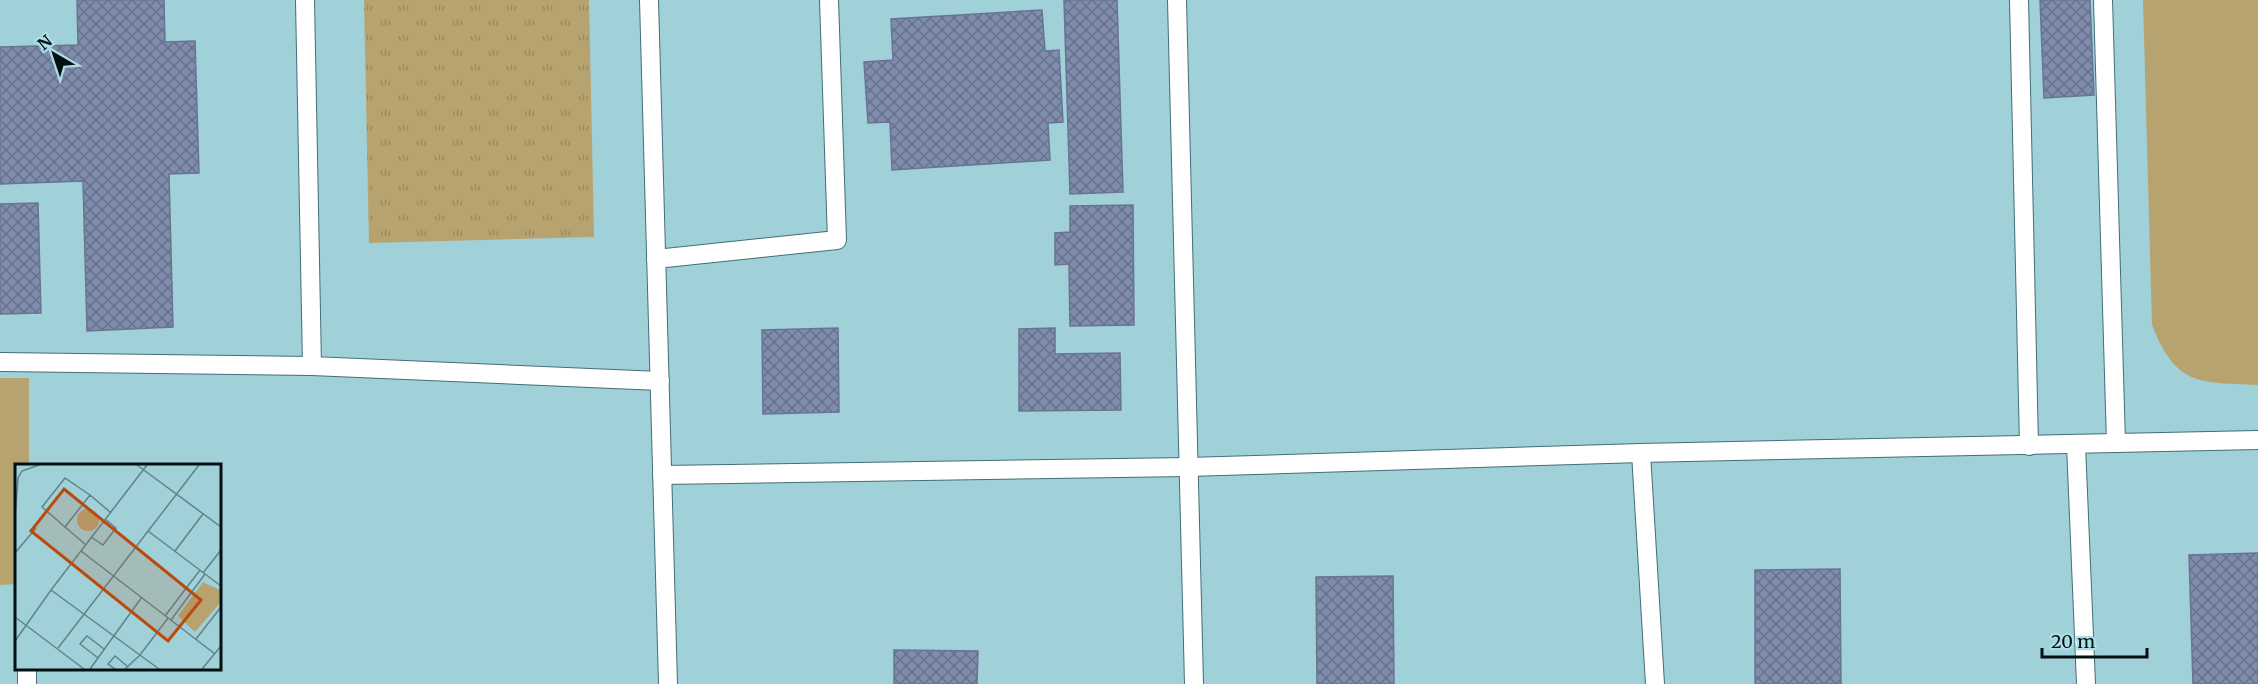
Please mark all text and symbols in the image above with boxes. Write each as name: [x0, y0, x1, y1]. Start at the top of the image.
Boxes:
north arrow: [24, 24, 84, 84]
text: N: [33, 30, 56, 54]
inset map: [15, 464, 220, 669]
scale bar: [2042, 621, 2147, 659]
text: 20 m: [2051, 630, 2095, 653]

